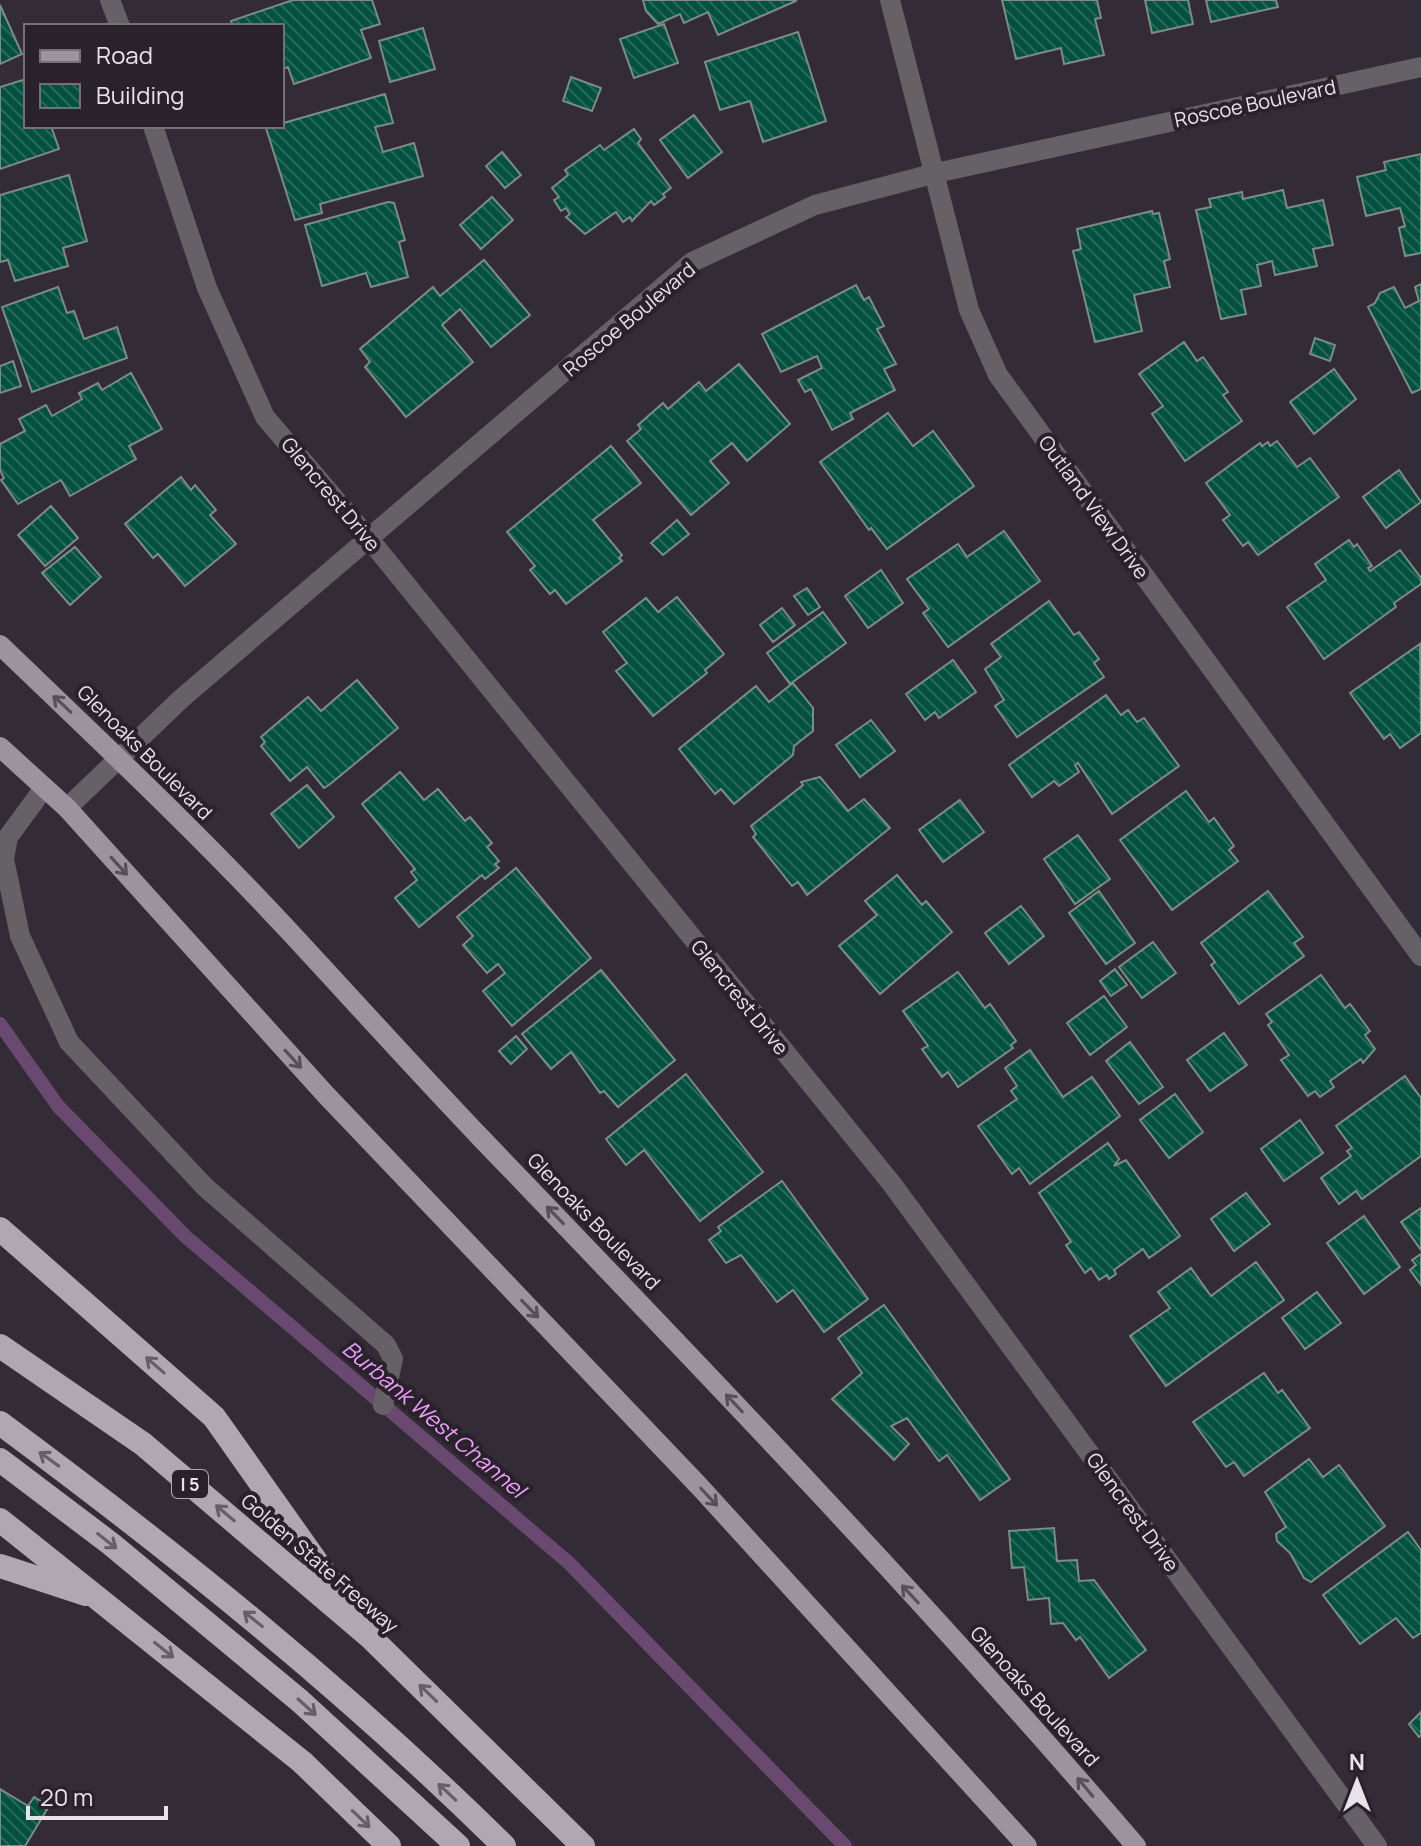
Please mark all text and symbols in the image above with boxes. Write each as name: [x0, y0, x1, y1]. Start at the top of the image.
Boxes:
legend: [24, 24, 284, 128]
text: Road: [96, 38, 153, 71]
street label: Roscoe Boulevard: [1172, 73, 1338, 133]
text: Building: [96, 78, 184, 111]
street label: Roscoe Boulevard: [557, 256, 701, 382]
street label: Outland View Drive: [1033, 430, 1155, 584]
street label: Glencrest Drive: [275, 431, 387, 557]
street label: Glenoaks Boulevard: [72, 679, 218, 825]
one-way arrow: [53, 696, 73, 714]
one-way arrow: [109, 856, 127, 876]
street label: Glencrest Drive: [685, 934, 795, 1060]
one-way arrow: [284, 1049, 302, 1069]
street label: Glenoaks Boulevard: [522, 1147, 666, 1295]
one-way arrow: [545, 1205, 564, 1225]
one-way arrow: [520, 1299, 539, 1319]
water label: Burbank West Channel: [336, 1334, 534, 1506]
one-way arrow: [145, 1357, 165, 1375]
one-way arrow: [724, 1393, 743, 1413]
street label: Glencrest Drive: [1081, 1447, 1185, 1577]
one-way arrow: [38, 1451, 60, 1467]
road number: I 5: [172, 1470, 208, 1498]
street label: Golden State Freeway: [236, 1487, 405, 1639]
one-way arrow: [699, 1487, 717, 1507]
one-way arrow: [215, 1504, 235, 1522]
one-way arrow: [96, 1533, 117, 1550]
one-way arrow: [901, 1585, 919, 1605]
one-way arrow: [243, 1610, 264, 1628]
street label: Glenoaks Boulevard: [965, 1620, 1105, 1772]
one-way arrow: [153, 1641, 174, 1658]
one-way arrow: [419, 1684, 438, 1703]
one-way arrow: [297, 1698, 317, 1716]
north arrow: [1317, 1742, 1397, 1822]
text: N: [1349, 1747, 1365, 1777]
scale bar: [28, 1770, 166, 1820]
one-way arrow: [1076, 1777, 1094, 1797]
text: 20 m: [40, 1780, 93, 1813]
one-way arrow: [438, 1783, 458, 1802]
one-way arrow: [351, 1809, 370, 1828]

